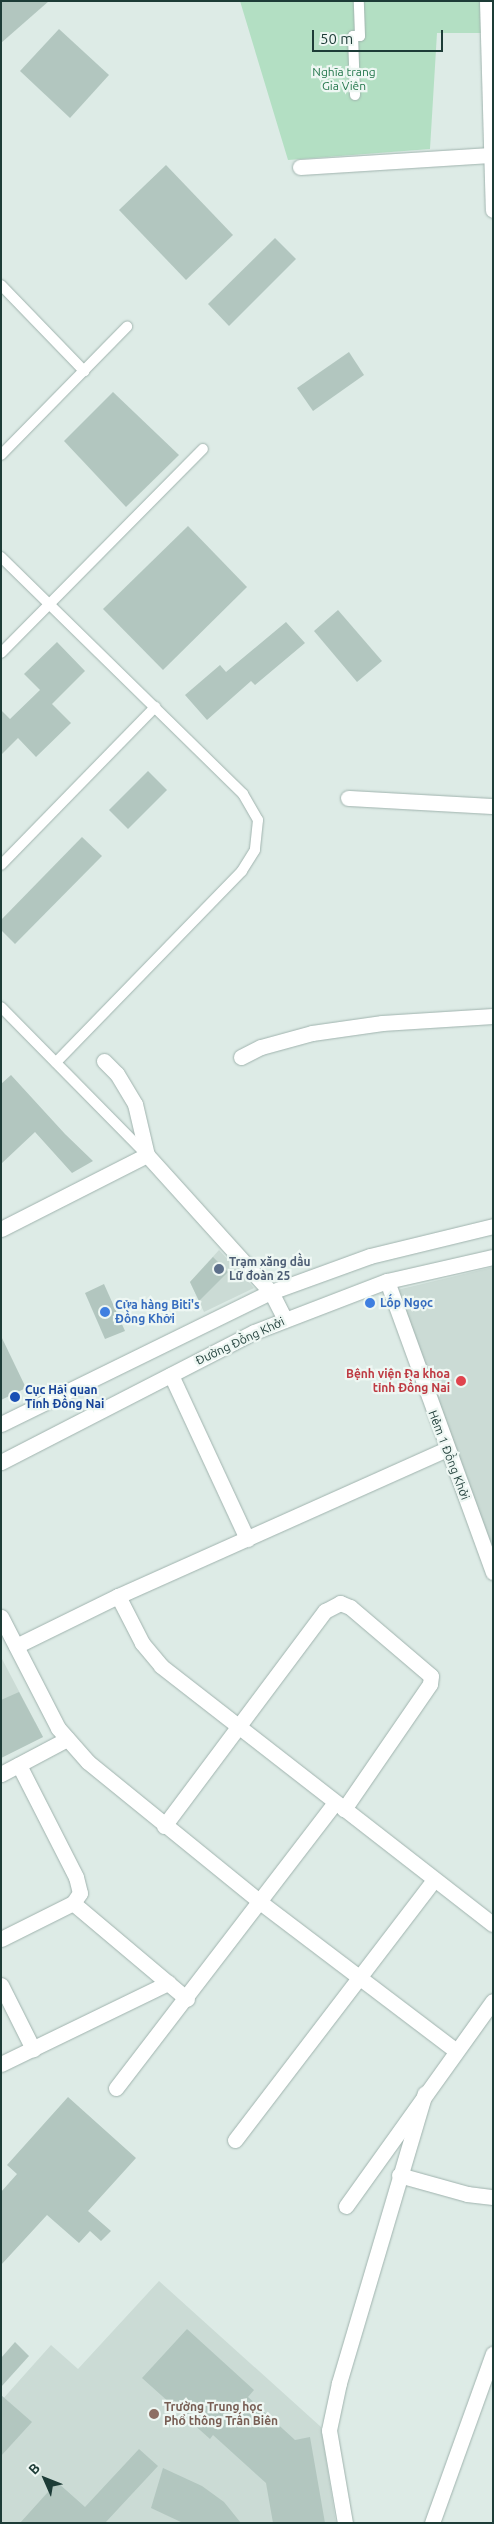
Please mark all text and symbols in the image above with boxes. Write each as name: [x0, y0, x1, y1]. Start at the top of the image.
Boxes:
scale bar: [314, 20, 445, 52]
text: 50 m: [320, 30, 353, 47]
park label: Nghĩa trang Gia Viên: [312, 65, 376, 93]
place label: Trạm xăng dầu Lữ đoàn 25: [229, 1255, 310, 1283]
marker: Trạm xăng dầu Lữ đoàn 25: [213, 1263, 225, 1275]
place label: Lốp Ngọc: [380, 1296, 433, 1310]
marker: Lốp Ngọc: [364, 1297, 376, 1309]
place label: Cửa hàng Biti's Đồng Khởi: [115, 1298, 200, 1326]
marker: Cửa hàng Biti's Đồng Khởi: [99, 1306, 111, 1318]
street label: Đường Đồng Khởi: [193, 1314, 287, 1368]
place label: Bệnh viện Đa khoa tỉnh Đồng Nai: [346, 1367, 450, 1395]
marker: Bệnh viện Đa khoa tỉnh Đồng Nai: [454, 1374, 468, 1388]
place label: Cục Hải quan Tỉnh Đồng Nai: [25, 1383, 104, 1411]
marker: Cục Hải quan Tỉnh Đồng Nai: [9, 1391, 21, 1403]
street label: Hẻm 1 Đồng Khởi: [425, 1408, 473, 1502]
place label: Trường Trung học Phổ thông Trấn Biên: [164, 2400, 278, 2428]
marker: Trường Trung học Phổ thông Trấn Biên: [148, 2408, 160, 2420]
north arrow: [20, 2454, 70, 2504]
text: B: [25, 2460, 43, 2477]

